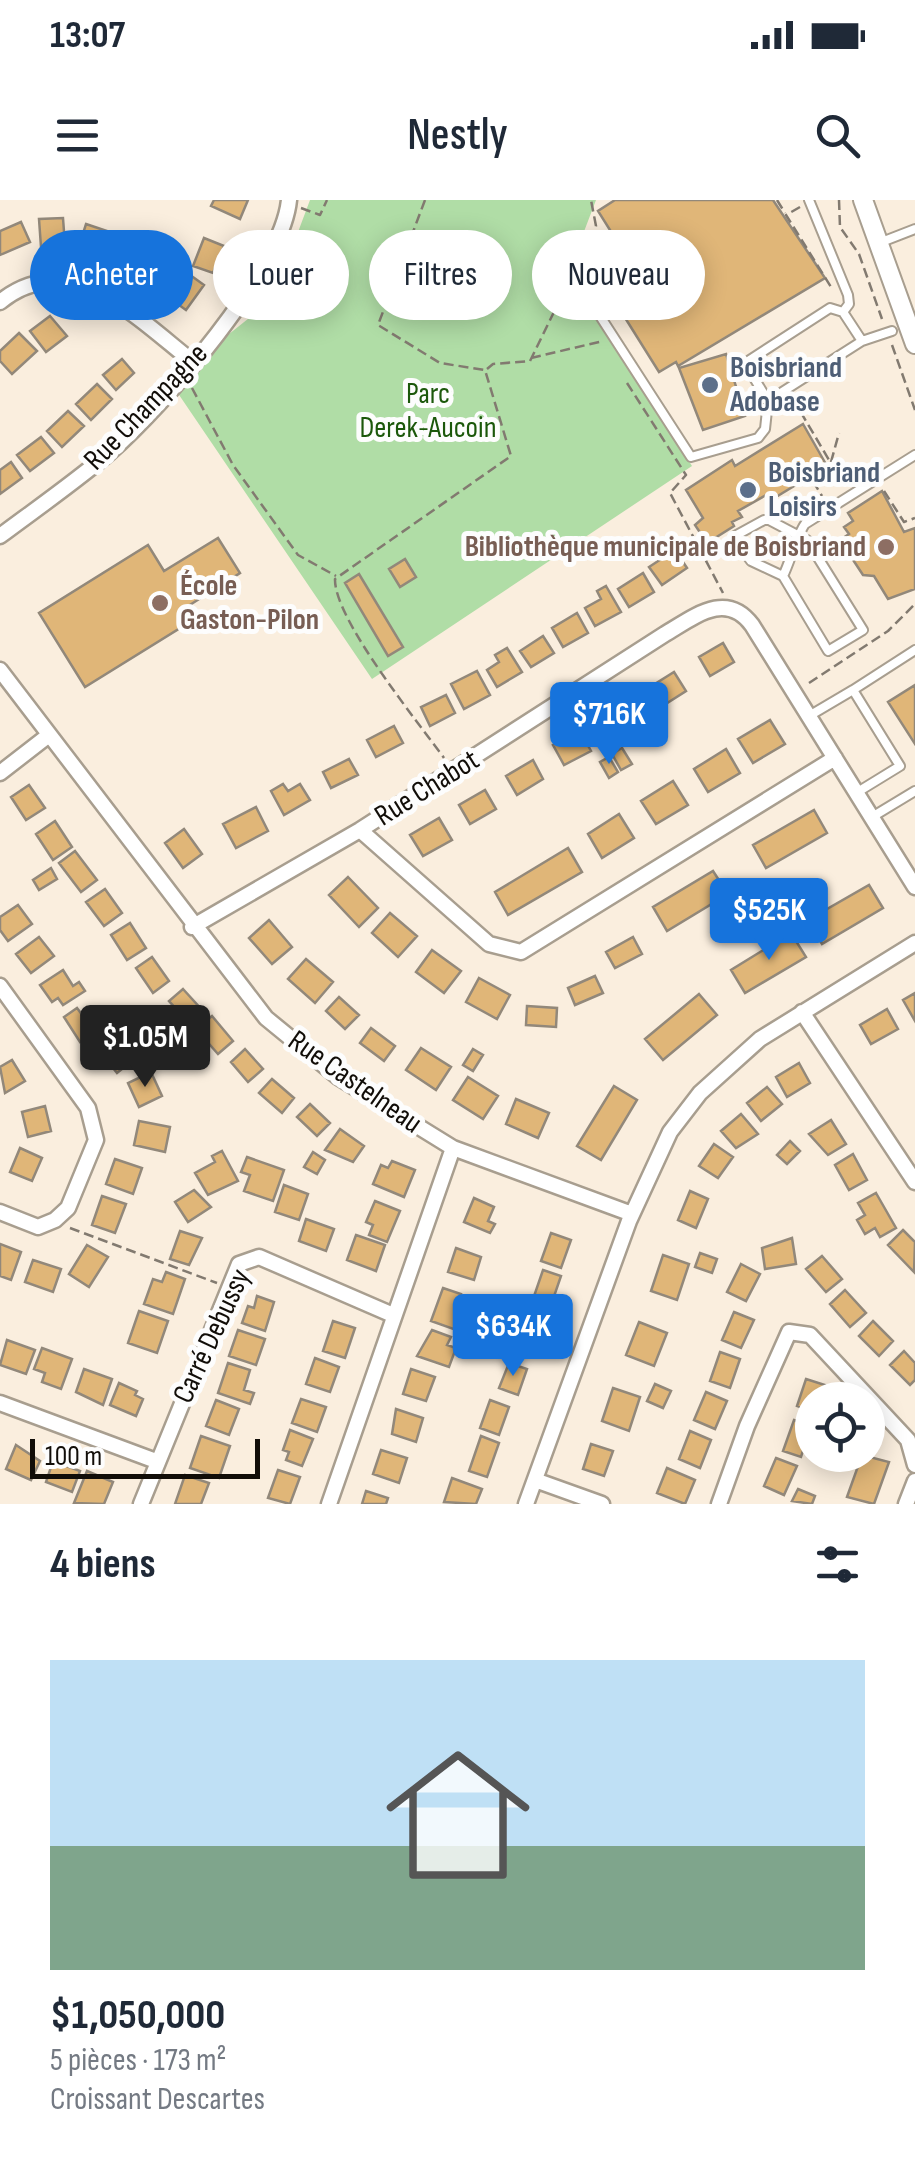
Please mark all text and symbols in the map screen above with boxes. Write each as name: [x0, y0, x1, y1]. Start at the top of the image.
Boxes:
text: 13:07: [50, 13, 125, 58]
icon: menu: [50, 108, 105, 163]
text: Nestly: [407, 108, 508, 163]
icon: search: [810, 108, 865, 163]
chip: Acheter: [30, 230, 193, 320]
chip: Louer: [213, 230, 349, 320]
chip: Filtres: [369, 230, 512, 320]
chip: Nouveau: [532, 230, 705, 320]
street label: Rue Champagne: [77, 336, 215, 478]
place label: Boisbriand Adobase: [729, 350, 842, 420]
marker: Boisbriand Adobase: [699, 374, 721, 396]
park label: Parc Derek-Aucoin: [360, 376, 496, 446]
place label: Boisbriand Loisirs: [768, 455, 880, 525]
marker: Boisbriand Loisirs: [737, 479, 759, 501]
place label: Bibliothèque municipale de Boisbriand: [465, 529, 866, 565]
marker: Bibliothèque municipale de Boisbriand: [875, 536, 897, 558]
place label: École Gaston-Pilon: [180, 568, 319, 638]
marker: École Gaston-Pilon: [149, 592, 171, 614]
pin: $716K: [539, 682, 679, 767]
text: $716K: [572, 695, 646, 734]
street label: Rue Chabot: [368, 742, 486, 834]
pin: $525K: [699, 878, 839, 963]
text: $525K: [732, 891, 806, 930]
pin: $1.05M: [64, 1005, 226, 1090]
text: $1.05M: [102, 1018, 188, 1057]
street label: Rue Castelneau: [281, 1023, 429, 1141]
street label: Carré Debussy: [165, 1263, 259, 1409]
pin: $634K: [443, 1294, 583, 1379]
text: $634K: [475, 1307, 551, 1346]
map controls: [795, 1382, 885, 1472]
button: locate: [795, 1382, 885, 1472]
scale bar: [30, 1434, 260, 1478]
text: 100 m: [45, 1440, 102, 1473]
icon: filters: [810, 1537, 865, 1592]
text: 4 biens: [50, 1539, 156, 1590]
icon: home: [368, 1725, 548, 1905]
text: $1,050,000: [50, 1990, 225, 2041]
text: 5 pièces · 173 m²: [50, 2041, 227, 2080]
text: Croissant Descartes: [50, 2080, 265, 2119]

